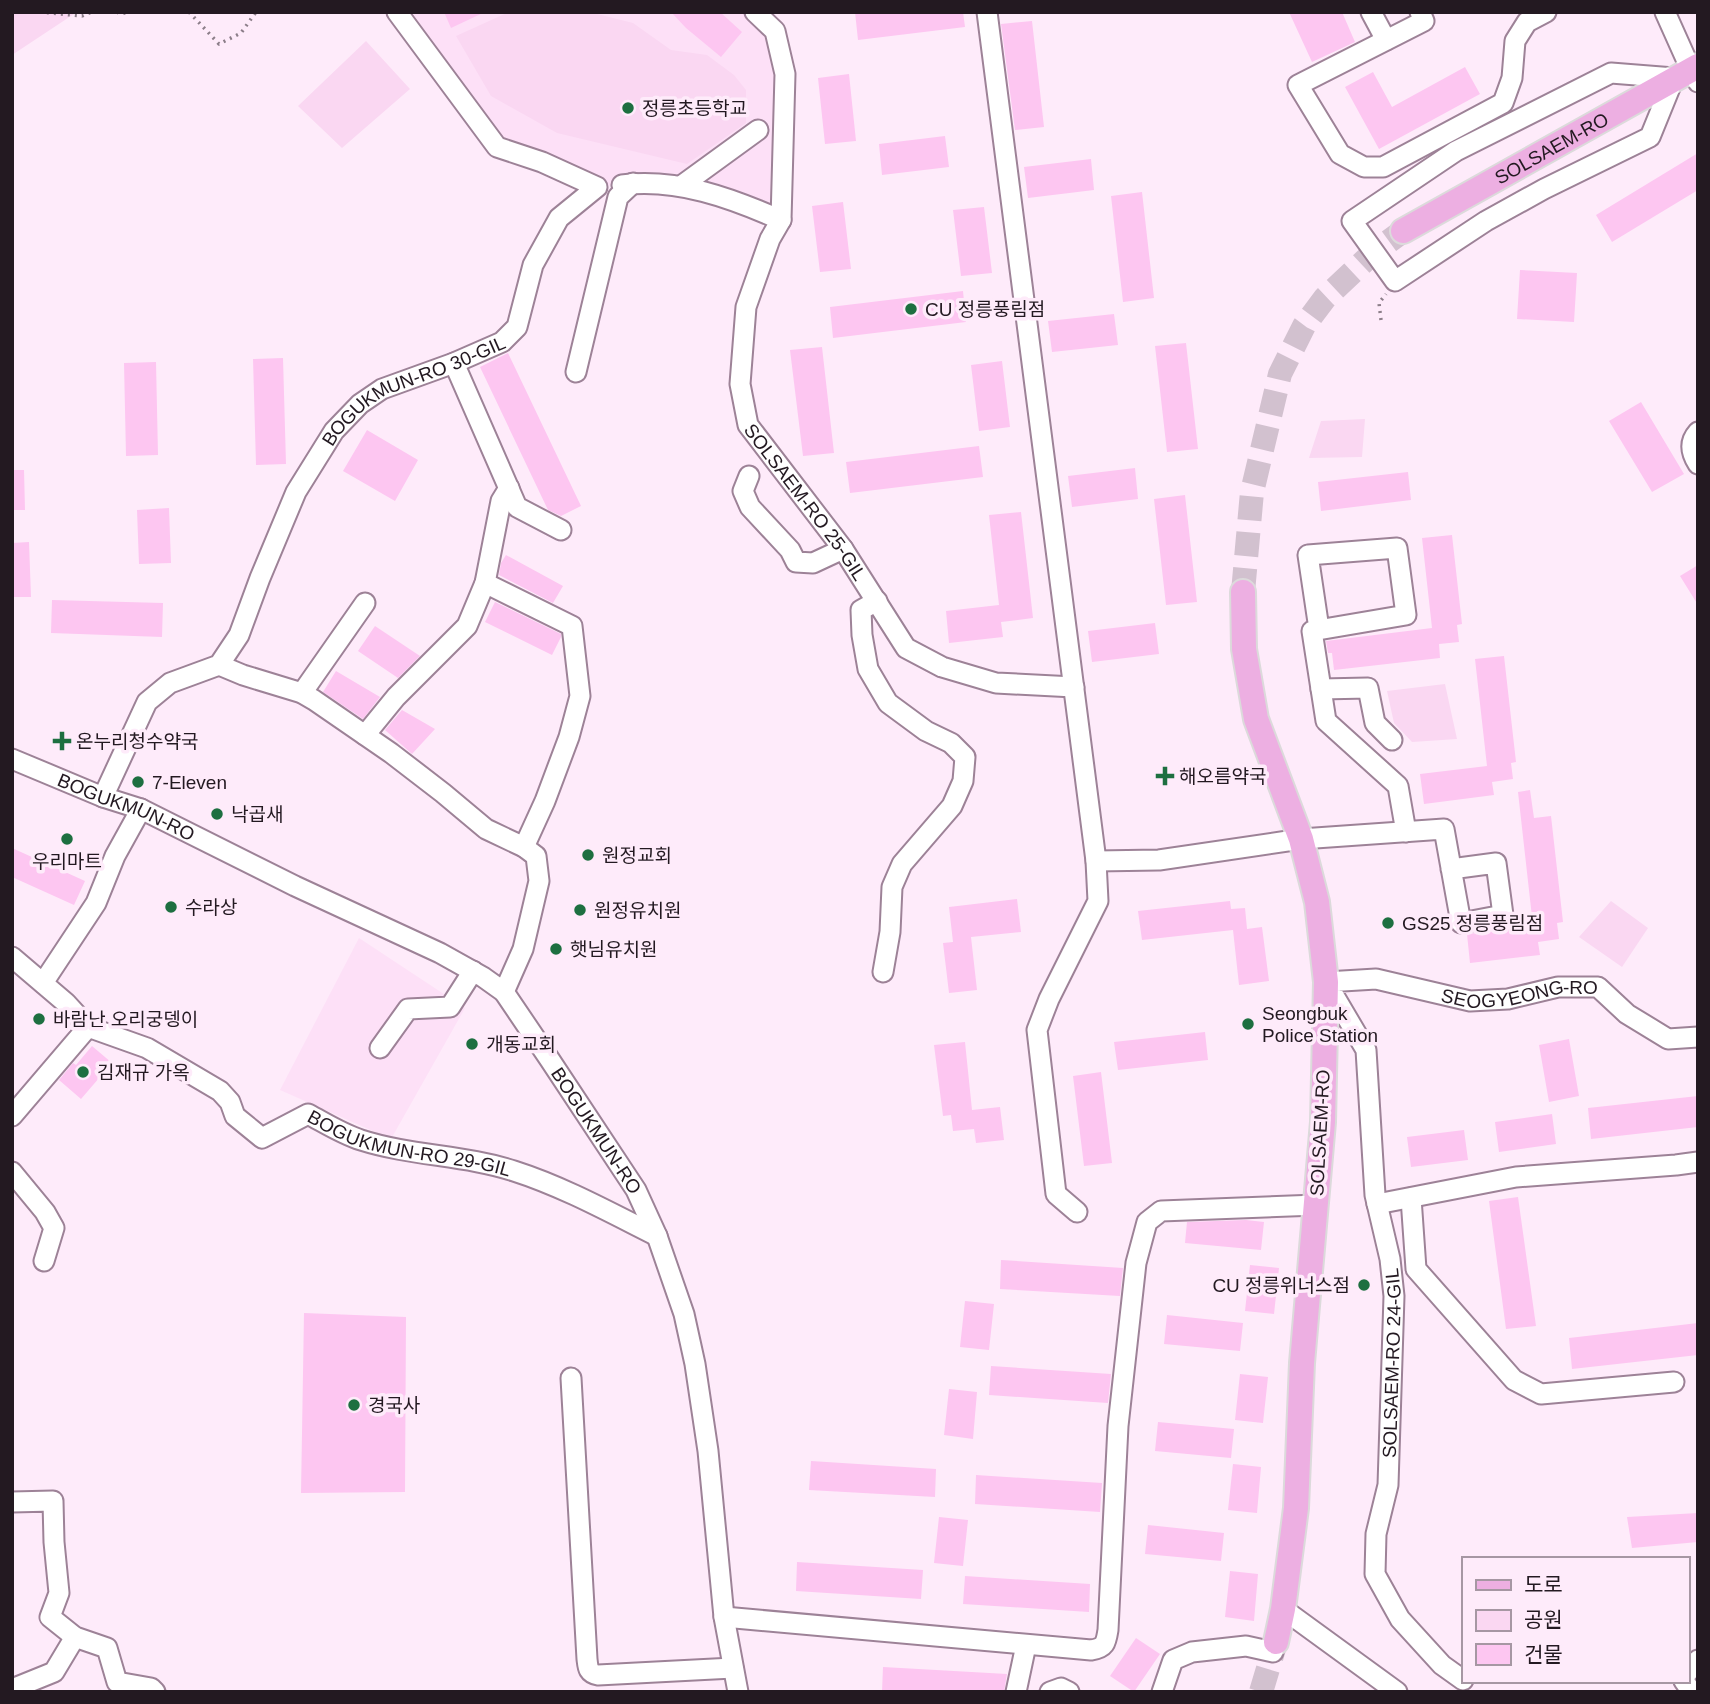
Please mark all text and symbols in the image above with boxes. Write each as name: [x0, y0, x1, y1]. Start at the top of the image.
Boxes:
place label: 정릉초등학교: [642, 98, 747, 119]
marker: 정릉초등학교: [620, 100, 636, 116]
street label: SOLSAEM-RO: [1491, 108, 1612, 188]
place label: CU 정릉풍림점: [925, 299, 1045, 320]
marker: CU 정릉풍림점: [903, 301, 919, 317]
street label: BOGUKMUN-RO 30-GIL: [317, 331, 508, 449]
street label: SOLSAEM-RO 25-GIL: [740, 419, 871, 584]
place label: 온누리청수약국: [76, 731, 198, 752]
marker: 온누리청수약국: [54, 733, 70, 749]
place label: 해오름약국: [1179, 766, 1266, 787]
marker: 해오름약국: [1157, 768, 1173, 784]
street label: BOGUKMUN-RO: [55, 769, 198, 845]
place label: 7-Eleven: [152, 772, 227, 793]
marker: 7-Eleven: [130, 774, 146, 790]
place label: 낙곱새: [231, 804, 283, 825]
marker: 낙곱새: [209, 806, 225, 822]
marker: 우리마트: [59, 831, 75, 847]
place label: 원정교회: [602, 845, 672, 866]
marker: 원정교회: [580, 847, 596, 863]
place label: 우리마트: [32, 851, 102, 872]
place label: 수라상: [185, 897, 237, 918]
marker: 수라상: [163, 899, 179, 915]
place label: 원정유치원: [594, 900, 681, 921]
marker: 원정유치원: [572, 902, 588, 918]
place label: GS25 정릉풍림점: [1402, 913, 1543, 934]
marker: GS25 정릉풍림점: [1380, 915, 1396, 931]
place label: 햇님유치원: [570, 939, 657, 960]
marker: 햇님유치원: [548, 941, 564, 957]
street label: SEOGYEONG-RO: [1439, 976, 1598, 1012]
place label: Seongbuk Police Station: [1262, 1003, 1378, 1046]
place label: 바람난 오리궁뎅이: [53, 1009, 198, 1030]
marker: 바람난 오리궁뎅이: [31, 1011, 47, 1027]
marker: Seongbuk Police Station: [1240, 1016, 1256, 1032]
place label: 개동교회: [486, 1034, 556, 1055]
marker: 개동교회: [464, 1036, 480, 1052]
place label: 김재규 가옥: [97, 1062, 190, 1083]
street label: BOGUKMUN-RO: [547, 1063, 646, 1197]
marker: 김재규 가옥: [75, 1064, 91, 1080]
street label: SOLSAEM-RO: [1306, 1069, 1334, 1197]
street label: BOGUKMUN-RO 29-GIL: [304, 1105, 513, 1180]
street label: SOLSAEM-RO 24-GIL: [1378, 1267, 1405, 1458]
place label: CU 정릉위너스점: [1212, 1275, 1350, 1296]
marker: CU 정릉위너스점: [1356, 1277, 1372, 1293]
place label: 경국사: [368, 1395, 420, 1416]
marker: 경국사: [346, 1397, 362, 1413]
legend: [1462, 1557, 1689, 1683]
text: 도로: [1524, 1573, 1563, 1596]
text: 공원: [1524, 1608, 1563, 1631]
text: 건물: [1524, 1643, 1563, 1666]

